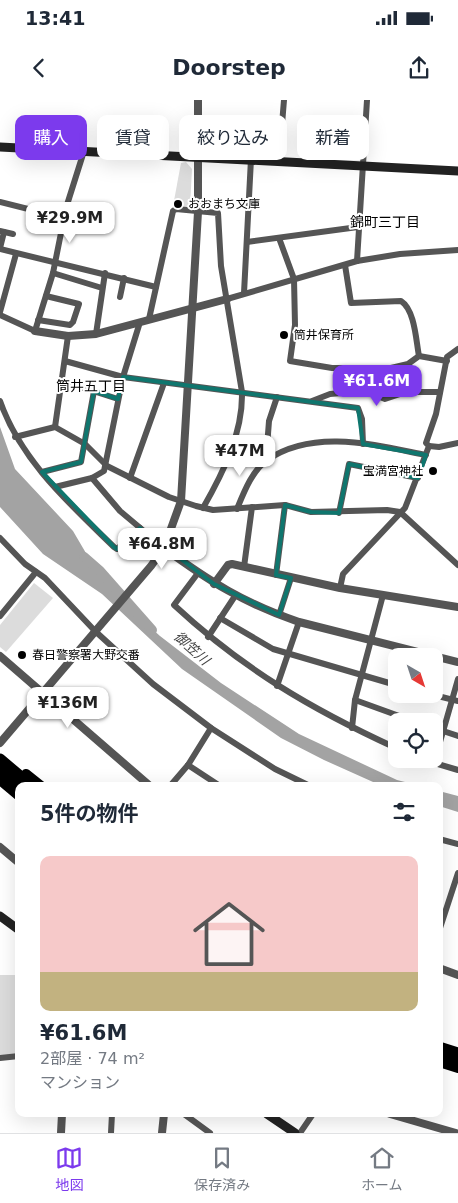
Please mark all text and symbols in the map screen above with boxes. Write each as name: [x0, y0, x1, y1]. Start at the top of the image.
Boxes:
text: 13:41: [25, 7, 85, 29]
icon: back: [25, 54, 53, 82]
icon: share: [405, 54, 433, 82]
text: Doorstep: [172, 55, 286, 80]
chip: 購入: [15, 115, 87, 160]
chip: 賃貸: [97, 115, 169, 160]
chip: 絞り込み: [179, 115, 287, 160]
chip: 新着: [297, 115, 369, 160]
place label: おおまち文庫: [188, 197, 260, 211]
marker: おおまち文庫: [172, 198, 184, 210]
pin: ¥29.9M: [29, 202, 111, 244]
text: ¥29.9M: [37, 208, 103, 227]
district label: 錦町三丁目: [350, 214, 420, 230]
place label: 筒井保育所: [294, 328, 354, 342]
marker: 筒井保育所: [278, 329, 290, 341]
pin: ¥61.6M: [336, 364, 418, 407]
text: ¥61.6M: [344, 371, 410, 390]
district label: 筒井五丁目: [56, 378, 126, 394]
pin: ¥47M: [210, 434, 270, 477]
text: ¥47M: [215, 441, 265, 460]
place label: 宝満宮神社: [363, 464, 423, 478]
marker: 宝満宮神社: [427, 465, 439, 477]
pin: ¥64.8M: [121, 528, 203, 570]
text: ¥64.8M: [129, 534, 195, 553]
water label: 御笠川: [171, 628, 214, 669]
place label: 春日警察署大野交番: [32, 648, 140, 662]
north arrow: [388, 648, 442, 702]
map controls: [388, 648, 443, 768]
marker: 春日警察署大野交番: [16, 649, 28, 661]
pin: ¥136M: [33, 686, 103, 729]
text: ¥136M: [38, 693, 98, 712]
button: locate: [388, 713, 443, 768]
icon: filters: [390, 798, 418, 826]
text: 5件の物件: [40, 802, 139, 826]
icon: home: [184, 889, 274, 979]
text: ¥61.6M: [40, 1021, 127, 1045]
text: 2部屋 · 74 m²: [40, 1049, 145, 1068]
text: マンション: [40, 1073, 120, 1092]
tab: 地図: [55, 1144, 83, 1194]
tab: 保存済み: [194, 1144, 250, 1194]
tab: ホーム: [361, 1144, 403, 1194]

